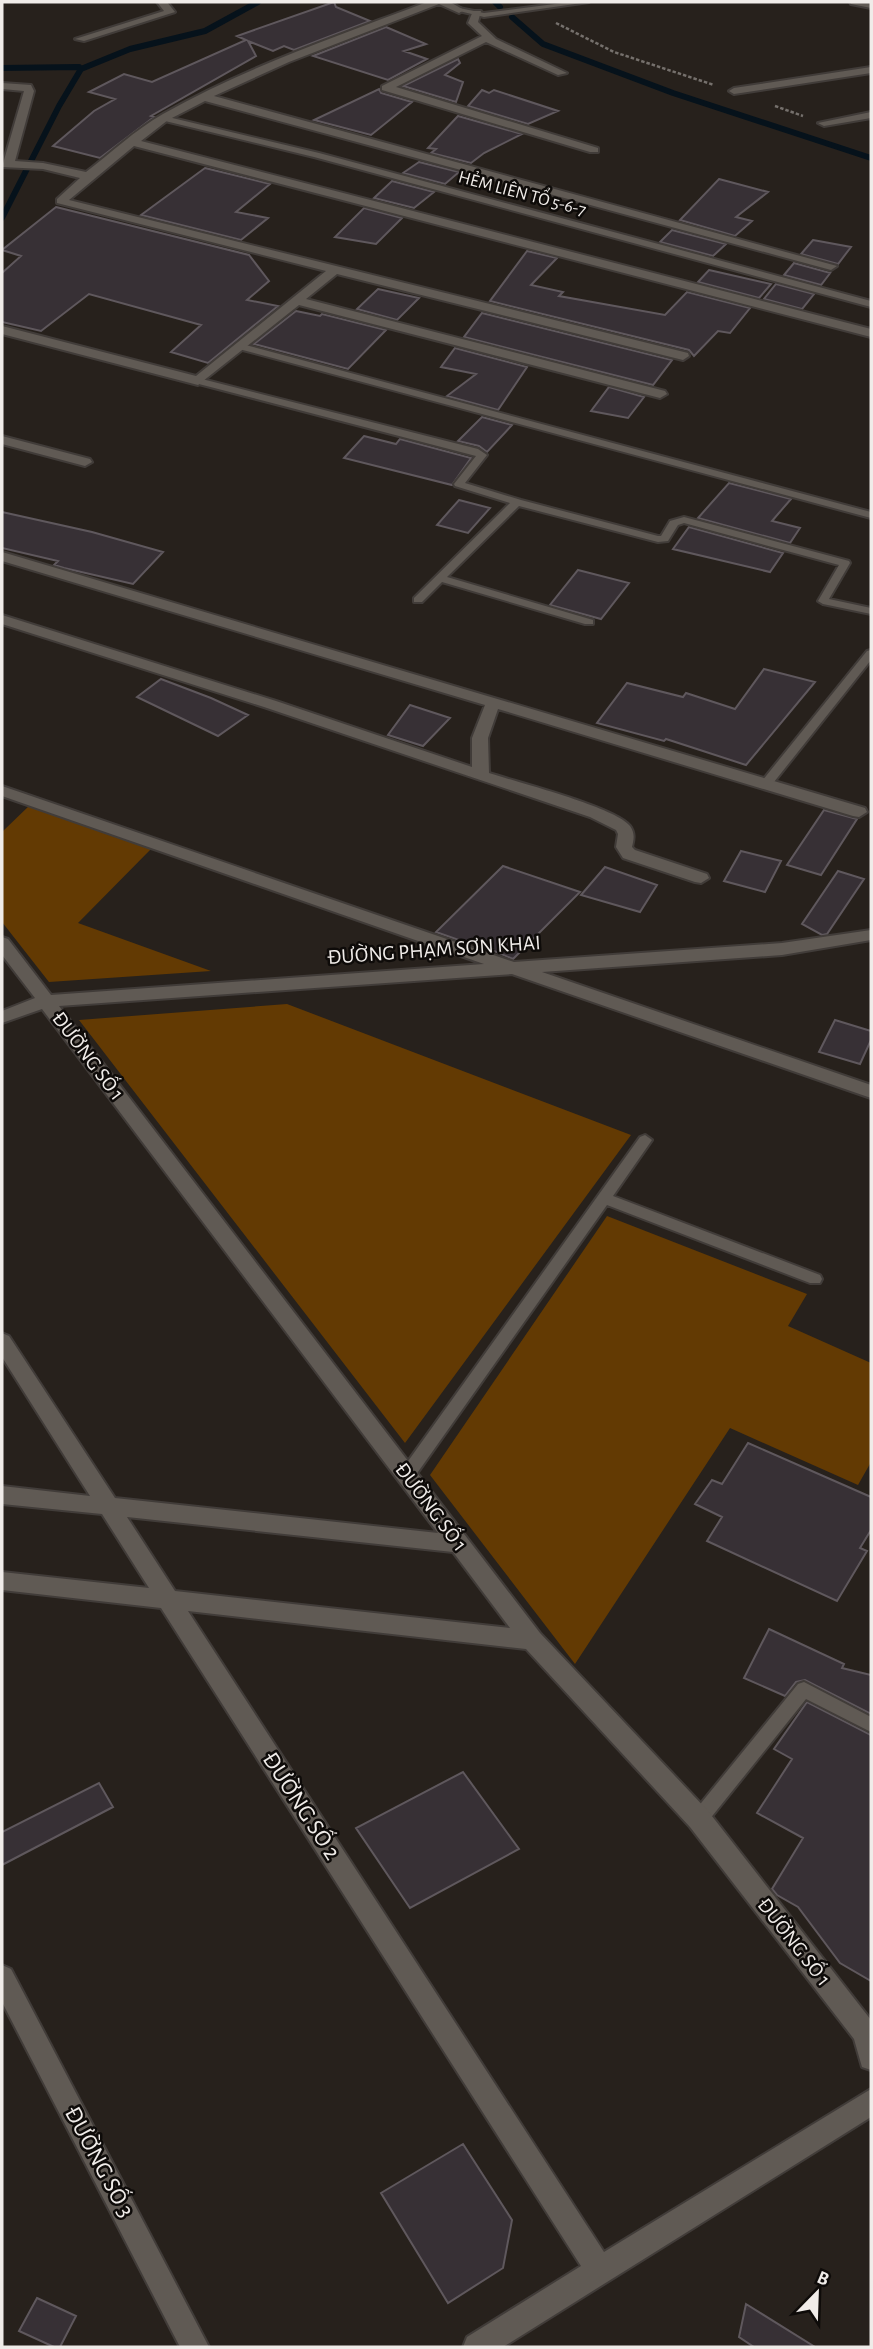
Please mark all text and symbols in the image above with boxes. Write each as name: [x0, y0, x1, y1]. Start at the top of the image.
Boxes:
street label: HẺM LIÊN TỔ 5-6-7: [456, 162, 589, 220]
street label: ĐƯỜNG PHẠM SƠN KHAI: [327, 930, 541, 968]
street label: ĐƯỜNG SỐ 1: [48, 1005, 131, 1104]
street label: ĐƯỜNG SỐ 1: [391, 1456, 474, 1555]
street label: ĐƯỜNG SỐ 2: [257, 1746, 348, 1864]
street label: ĐƯỜNG SỐ 1: [753, 1892, 838, 1990]
street label: ĐƯỜNG SỐ 3: [60, 2101, 142, 2221]
north arrow: [782, 2258, 852, 2328]
text: B: [814, 2268, 832, 2290]

